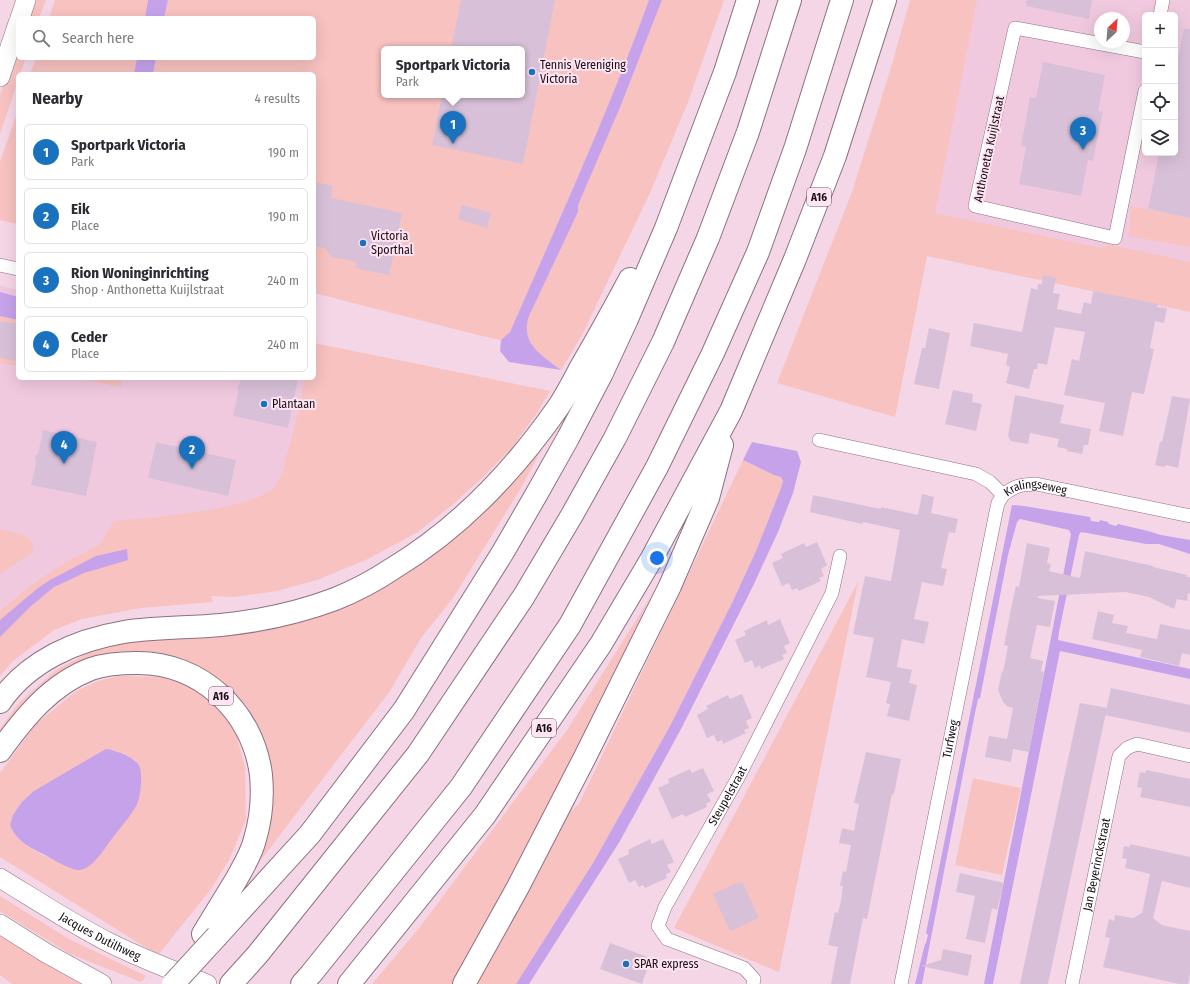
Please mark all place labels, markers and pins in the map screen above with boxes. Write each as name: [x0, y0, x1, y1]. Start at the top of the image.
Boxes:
place label: Tennis Vereniging Victoria: [540, 58, 626, 86]
marker: Tennis Vereniging Victoria: [527, 67, 537, 77]
pin: 1: [440, 111, 466, 144]
pin: 3: [1070, 117, 1096, 150]
place label: Victoria Sporthal: [371, 229, 413, 257]
marker: Victoria Sporthal: [358, 238, 368, 248]
place label: Plantaan: [272, 397, 315, 411]
marker: Plantaan: [259, 399, 269, 409]
pin: 4: [51, 431, 77, 464]
pin: 2: [179, 436, 205, 469]
place label: SPAR express: [634, 957, 699, 971]
marker: SPAR express: [621, 959, 631, 969]

